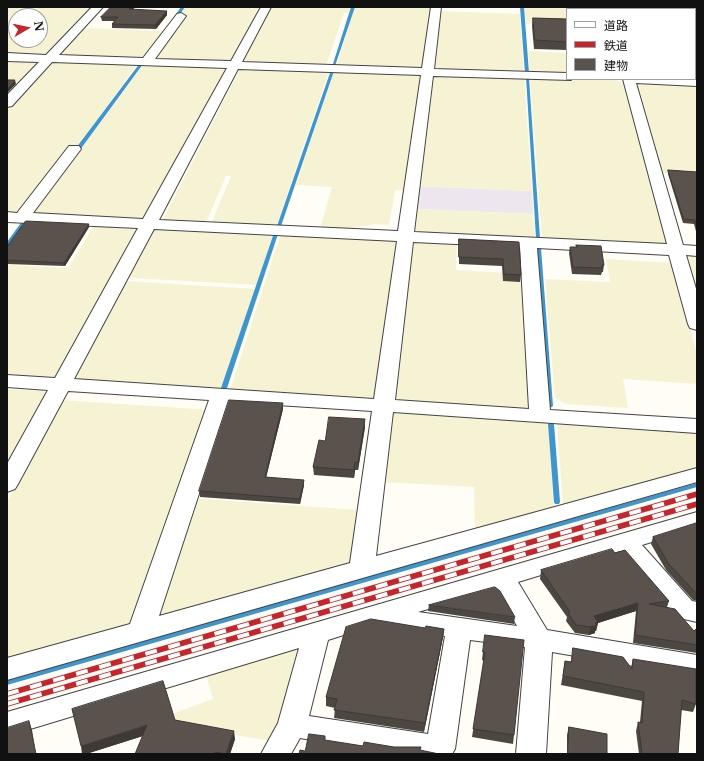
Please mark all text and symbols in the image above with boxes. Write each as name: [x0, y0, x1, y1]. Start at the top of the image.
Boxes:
north arrow: [8, 8, 48, 48]
legend: [566, 8, 696, 80]
text: 道路: [604, 18, 628, 33]
text: N: [31, 20, 47, 32]
text: 鉄道: [604, 38, 628, 53]
text: 建物: [604, 58, 628, 73]

